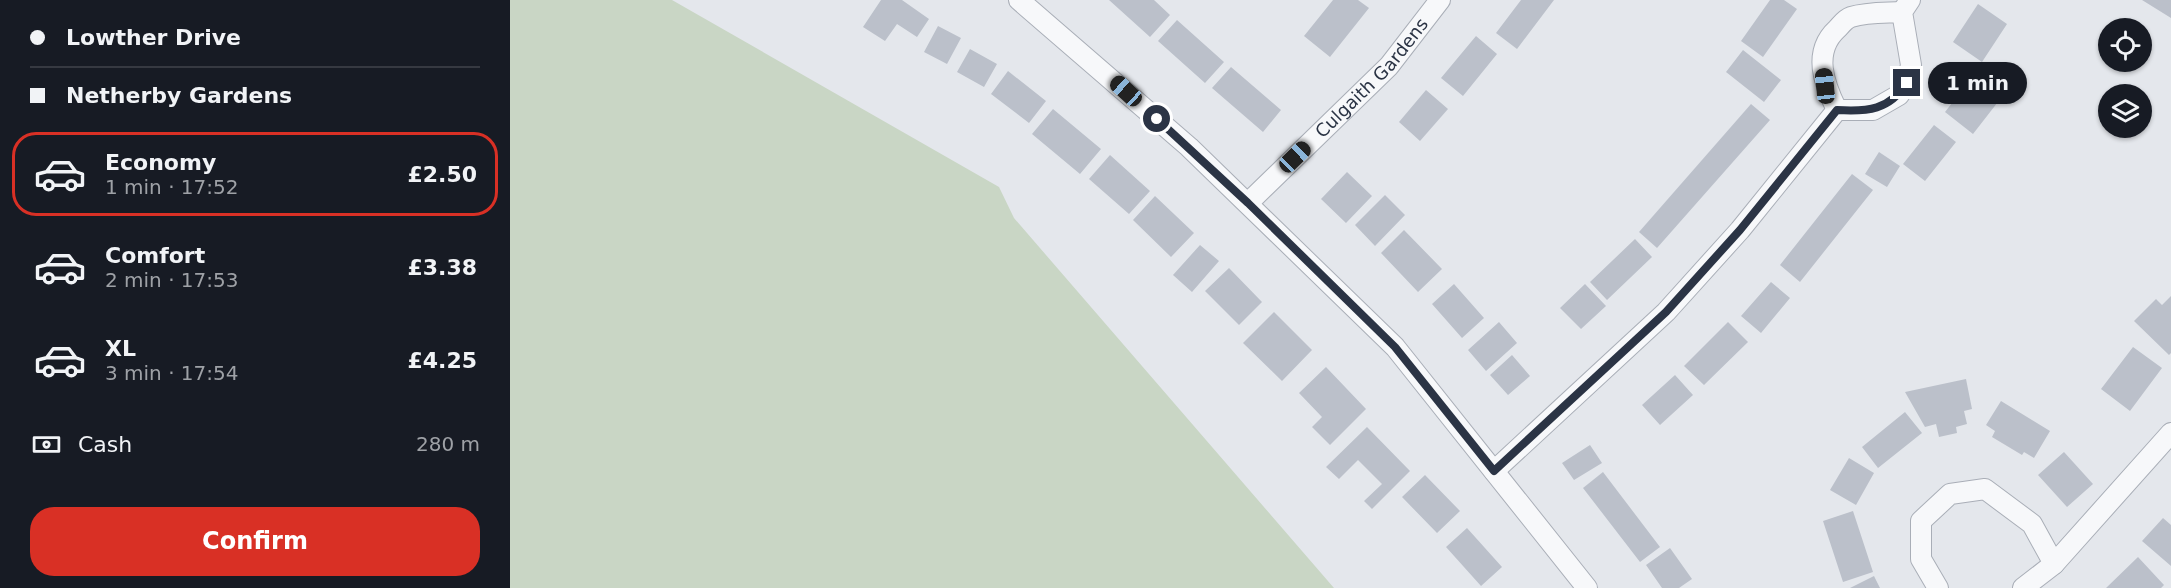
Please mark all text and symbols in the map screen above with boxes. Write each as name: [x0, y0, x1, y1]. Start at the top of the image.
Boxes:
street label: Culgaith Gardens: [1311, 14, 1432, 142]
map controls: [2098, 18, 2152, 138]
button: locate: [2098, 18, 2152, 72]
text: Lowther Drive: [66, 25, 241, 50]
callout: 1 min: [1928, 62, 2027, 104]
car: [1814, 67, 1836, 105]
route end: [1893, 69, 1920, 96]
text: 1 min: [1946, 71, 2009, 95]
car: [1107, 72, 1145, 110]
text: Netherby Gardens: [66, 83, 292, 108]
button: layers: [2098, 84, 2152, 138]
route start: [1143, 105, 1170, 132]
car: [1276, 138, 1314, 176]
icon: car: [33, 147, 87, 201]
text: Economy: [105, 150, 216, 175]
text: £2.50: [407, 162, 477, 187]
text: 1 min · 17:52: [105, 175, 239, 199]
icon: car: [33, 240, 87, 294]
text: Comfort: [105, 243, 205, 268]
text: £3.38: [407, 255, 477, 280]
text: 2 min · 17:53: [105, 268, 239, 292]
icon: car: [33, 333, 87, 387]
text: XL: [105, 336, 136, 361]
text: £4.25: [407, 348, 477, 373]
text: 3 min · 17:54: [105, 361, 239, 385]
icon: cash: [30, 428, 63, 461]
text: Cash: [78, 432, 132, 457]
text: 280 m: [416, 432, 480, 456]
button: Confirm: [30, 507, 480, 576]

